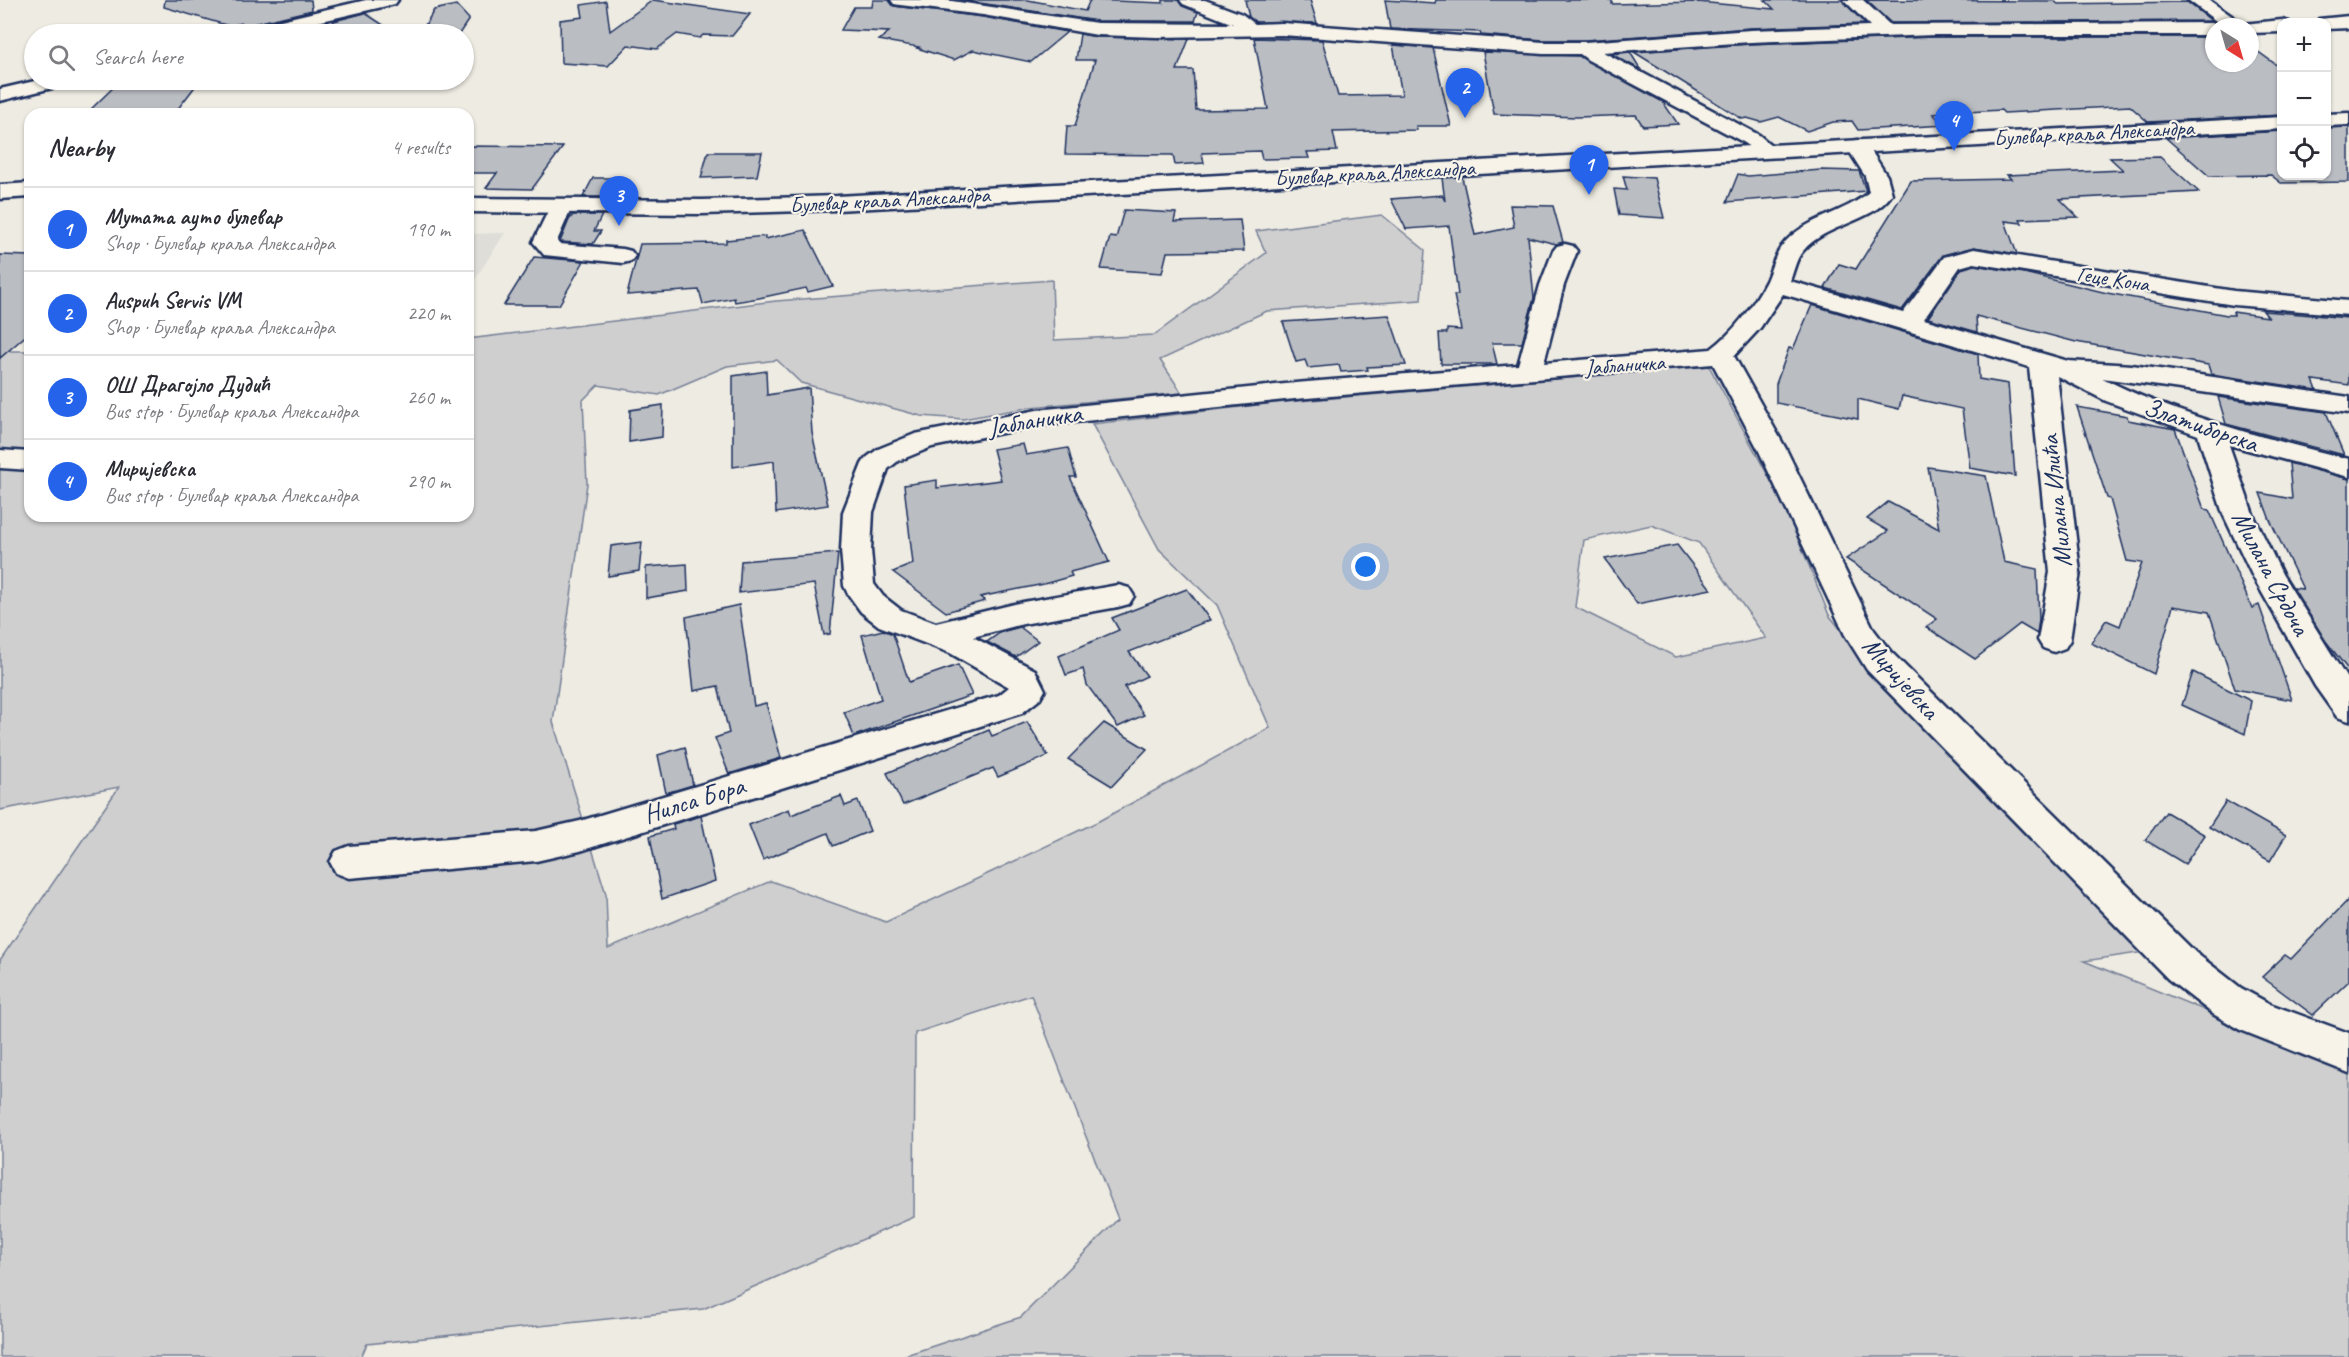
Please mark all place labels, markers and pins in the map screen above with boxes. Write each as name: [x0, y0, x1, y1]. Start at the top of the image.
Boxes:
pin: 2: [1446, 68, 1484, 118]
pin: 4: [1934, 102, 1974, 151]
pin: 1: [1570, 146, 1608, 195]
pin: 3: [600, 176, 638, 226]

